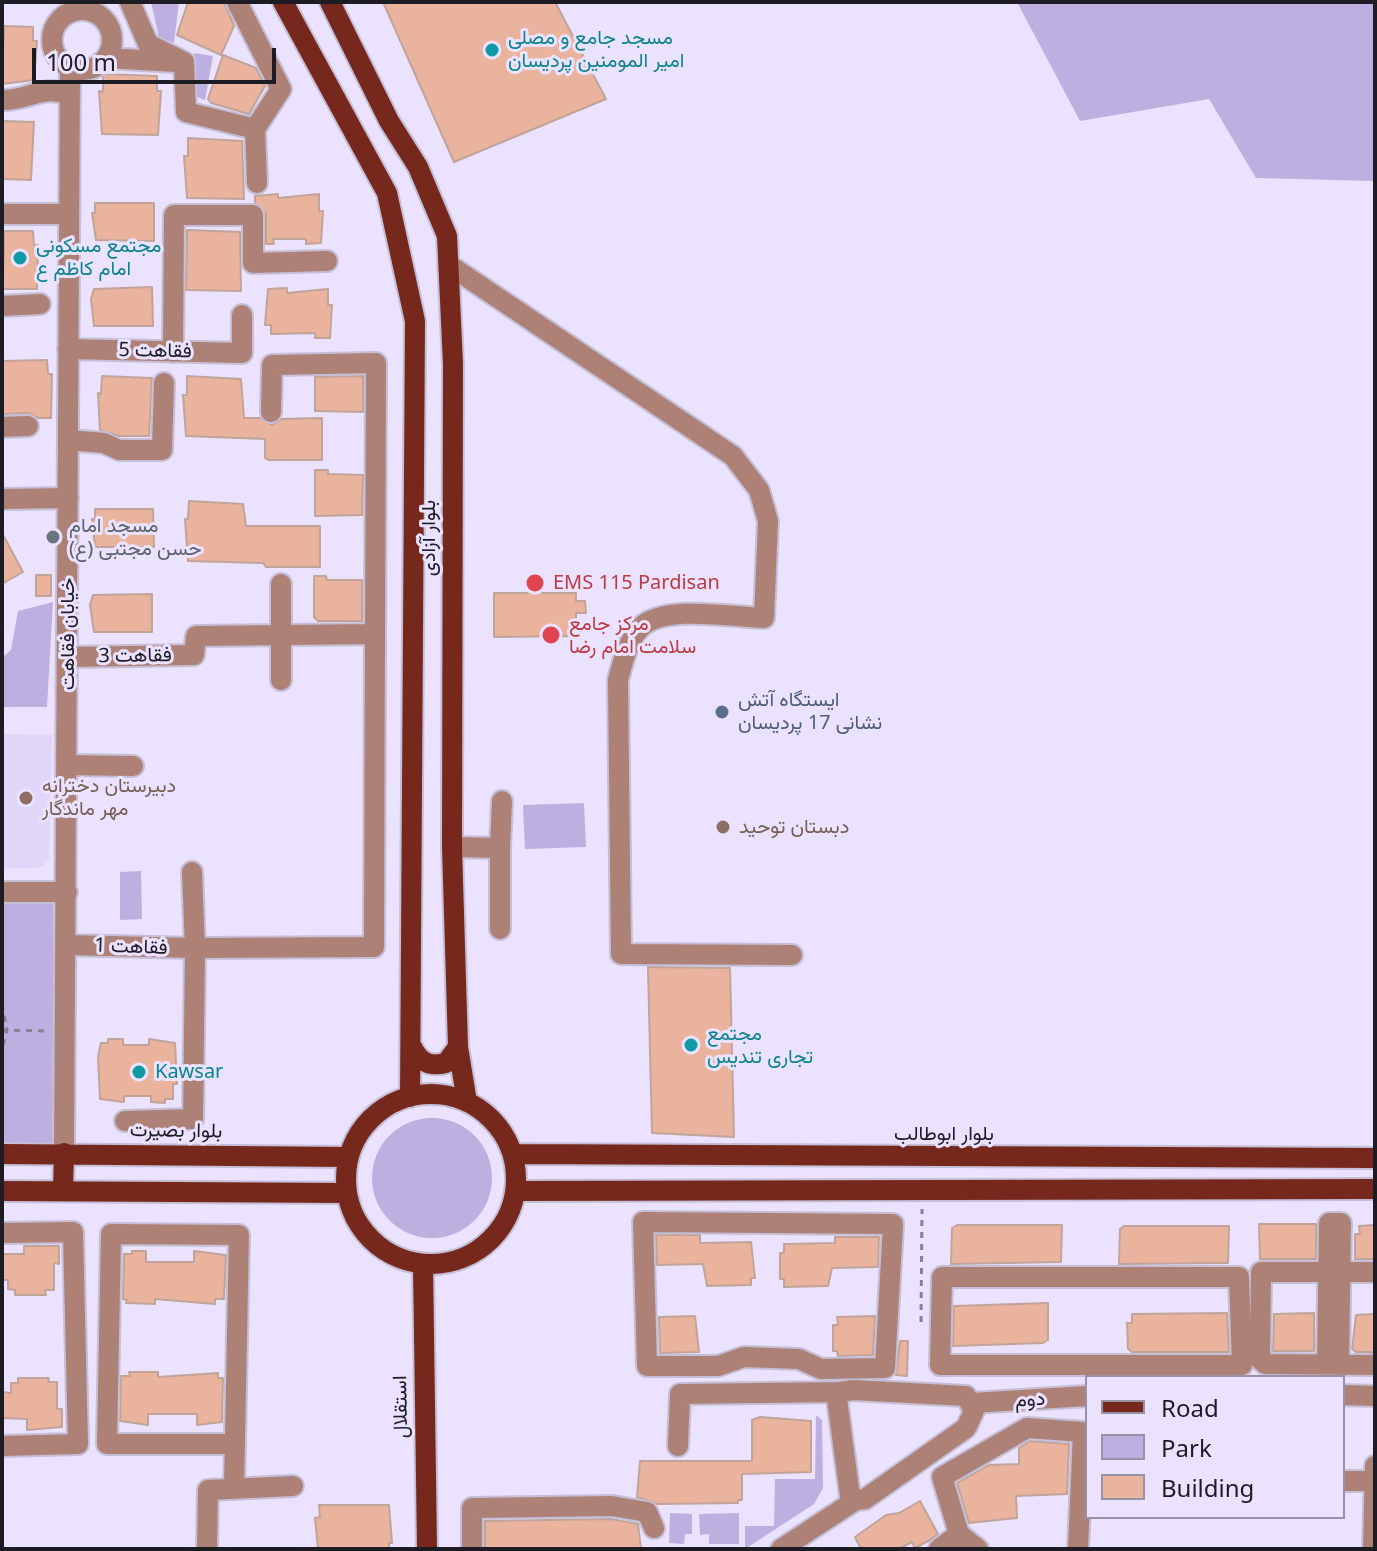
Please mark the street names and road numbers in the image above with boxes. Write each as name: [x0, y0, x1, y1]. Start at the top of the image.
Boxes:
street label: فقاهت 5: [118, 338, 192, 364]
street label: بلوار آزادی: [417, 500, 441, 576]
street label: خیابان فقاهت: [56, 578, 80, 690]
street label: فقاهت 3: [98, 643, 172, 669]
street label: فقاهت 1: [94, 934, 168, 960]
street label: بلوار بصیرت: [130, 1118, 222, 1144]
street label: بلوار ابوطالب: [894, 1122, 994, 1146]
street label: استقلال: [388, 1375, 414, 1439]
street label: دوم: [1014, 1387, 1046, 1413]

